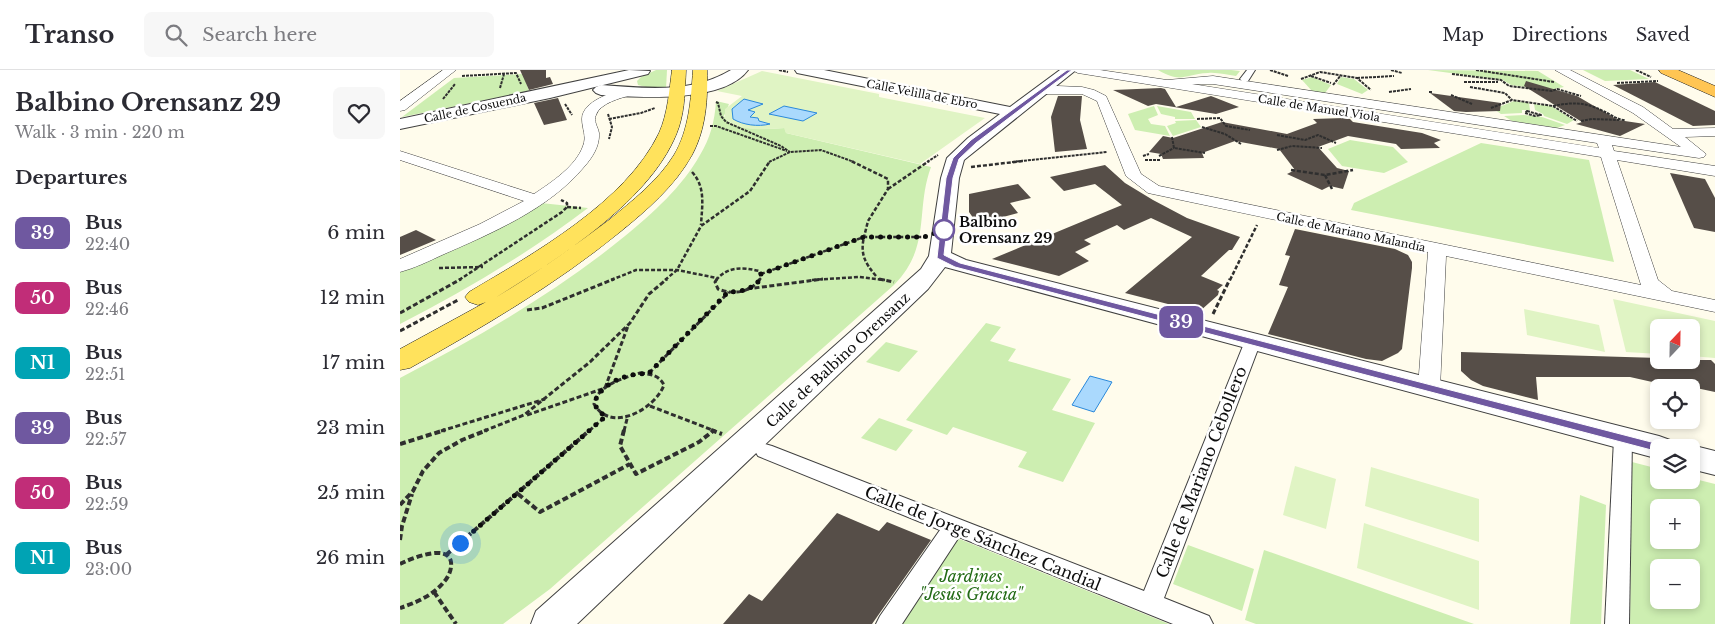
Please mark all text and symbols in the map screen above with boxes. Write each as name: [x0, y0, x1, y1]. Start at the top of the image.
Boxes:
search box: [144, 12, 494, 57]
text: Transo: [25, 20, 114, 49]
icon: search: [162, 21, 190, 49]
text: Search here: [202, 23, 317, 46]
text: Map: [1442, 24, 1484, 46]
text: Directions: [1512, 24, 1608, 46]
text: Saved: [1636, 24, 1690, 46]
street label: Calle Velilla de Ebro: [865, 76, 979, 112]
button: heart: [333, 87, 385, 139]
text: Balbino Orensanz 29: [15, 88, 281, 117]
street label: Calle de Cosuenda: [423, 90, 528, 126]
street label: Calle de Manuel Viola: [1257, 91, 1382, 125]
text: Walk · 3 min · 220 m: [15, 122, 185, 142]
text: Departures: [15, 166, 127, 189]
street label: Calle de Mariano Malandía: [1275, 209, 1428, 255]
text: Bus: [85, 211, 122, 234]
place label: Balbino Orensanz 29: [959, 213, 1052, 247]
marker: Balbino Orensanz 29: [933, 219, 955, 241]
text: 6 min: [327, 221, 385, 244]
text: 39: [31, 222, 54, 244]
text: 22:40: [85, 234, 130, 254]
text: Bus: [85, 276, 122, 299]
text: 12 min: [319, 286, 385, 309]
text: 50: [30, 287, 55, 309]
street label: Calle de Balbino Orensanz: [762, 288, 914, 432]
text: 22:46: [85, 299, 129, 319]
line badge: 39: [1158, 306, 1204, 338]
text: 39: [1169, 311, 1193, 333]
north arrow: [1650, 319, 1700, 369]
map controls: [1650, 319, 1700, 609]
text: Bus: [85, 341, 122, 364]
text: 17 min: [322, 351, 385, 374]
text: N1: [30, 352, 55, 374]
street label: Calle de Mariano Cebollero: [1151, 363, 1251, 581]
text: 22:51: [85, 364, 126, 384]
button: locate: [1650, 379, 1700, 429]
text: Bus: [85, 406, 122, 429]
text: 23 min: [316, 416, 385, 439]
text: 39: [31, 417, 54, 439]
text: 22:57: [85, 429, 126, 449]
button: layers: [1650, 439, 1700, 489]
text: Bus: [85, 471, 122, 494]
text: 25 min: [317, 481, 385, 504]
street label: Calle de Jorge Sánchez Candial: [862, 481, 1104, 595]
text: 50: [30, 482, 55, 504]
text: 22:59: [85, 494, 129, 514]
button: +: [1650, 499, 1700, 549]
your location: [448, 531, 473, 556]
text: Bus: [85, 536, 122, 559]
text: 26 min: [316, 546, 385, 569]
text: N1: [30, 547, 55, 569]
text: 23:00: [85, 559, 132, 579]
button: −: [1650, 559, 1700, 609]
park label: Jardines "Jesús Gracia": [920, 566, 1024, 604]

